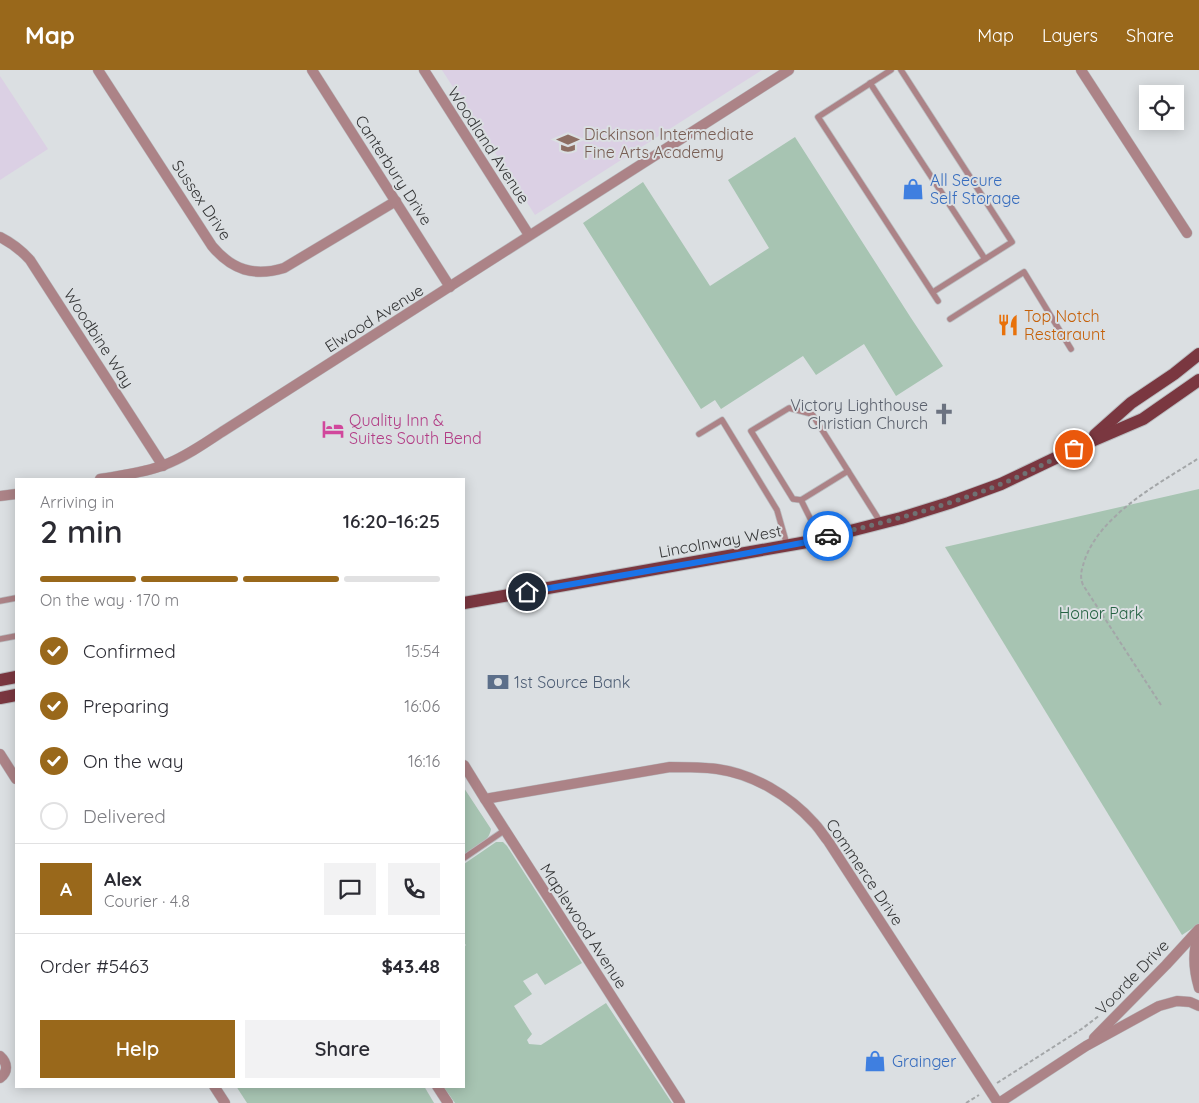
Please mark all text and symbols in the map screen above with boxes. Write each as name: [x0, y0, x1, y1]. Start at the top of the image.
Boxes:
text: Map: [25, 20, 75, 50]
text: Map: [977, 24, 1014, 47]
text: Layers: [1042, 24, 1098, 47]
text: Share: [1126, 24, 1174, 47]
street label: Woodland Avenue: [444, 83, 534, 207]
map controls: [1139, 85, 1184, 130]
button: locate: [1139, 85, 1184, 130]
street label: Canterbury Drive: [351, 111, 437, 229]
place label: Dickinson Intermediate Fine Arts Academy: [584, 124, 754, 162]
school or university icon: Dickinson Intermediate Fine Arts Academy: [555, 130, 581, 156]
street label: Sussex Drive: [168, 156, 236, 244]
place label: All Secure Self Storage: [930, 170, 1020, 208]
shop icon: All Secure Self Storage: [900, 176, 926, 202]
street label: Elwood Avenue: [321, 280, 427, 356]
street label: Woodbine Way: [60, 285, 138, 391]
place label: Top Notch Restaraunt: [1024, 306, 1106, 344]
restaurant icon: Top Notch Restaraunt: [995, 312, 1021, 338]
place label: Victory Lighthouse Christian Church: [790, 395, 928, 433]
church icon: Victory Lighthouse Christian Church: [931, 401, 957, 427]
place label: Quality Inn & Suites South Bend: [349, 410, 482, 448]
hotel icon: Quality Inn & Suites South Bend: [320, 416, 346, 442]
pin: [1053, 428, 1095, 470]
icon: bag: [1060, 435, 1088, 463]
text: Arriving in: [40, 492, 114, 512]
text: 16:20–16:25: [343, 509, 440, 533]
text: 2 min: [40, 511, 123, 551]
courier: [803, 511, 853, 561]
street label: Lincolnway West: [657, 520, 783, 562]
icon: car: [814, 522, 842, 550]
pin: [506, 571, 548, 613]
icon: home: [513, 578, 541, 606]
text: On the way · 170 m: [40, 590, 179, 610]
park label: Honor Park: [1059, 603, 1143, 623]
icon: check: [40, 637, 68, 665]
text: Confirmed: [83, 639, 176, 663]
text: 15:54: [405, 641, 440, 661]
bank icon: 1st Source Bank: [485, 669, 511, 695]
place label: 1st Source Bank: [514, 672, 630, 692]
icon: check: [40, 692, 68, 720]
text: Preparing: [83, 694, 169, 718]
text: 16:06: [404, 696, 440, 716]
icon: check: [40, 747, 68, 775]
text: On the way: [83, 749, 184, 773]
text: 16:16: [408, 751, 440, 771]
text: Delivered: [83, 804, 166, 828]
street label: Commerce Drive: [822, 815, 908, 929]
street label: Maplewood Avenue: [536, 860, 632, 992]
button: chat: [324, 863, 376, 915]
button: phone: [388, 863, 440, 915]
text: Alex: [104, 867, 142, 891]
text: A: [60, 877, 72, 901]
text: Courier · 4.8: [104, 891, 190, 911]
street label: Voorde Drive: [1091, 935, 1173, 1019]
text: Order #5463: [40, 954, 149, 978]
text: $43.48: [382, 954, 440, 978]
button: Help: [40, 1020, 235, 1078]
button: Share: [245, 1020, 440, 1078]
shop icon: Grainger: [862, 1048, 888, 1074]
place label: Grainger: [892, 1051, 956, 1071]

